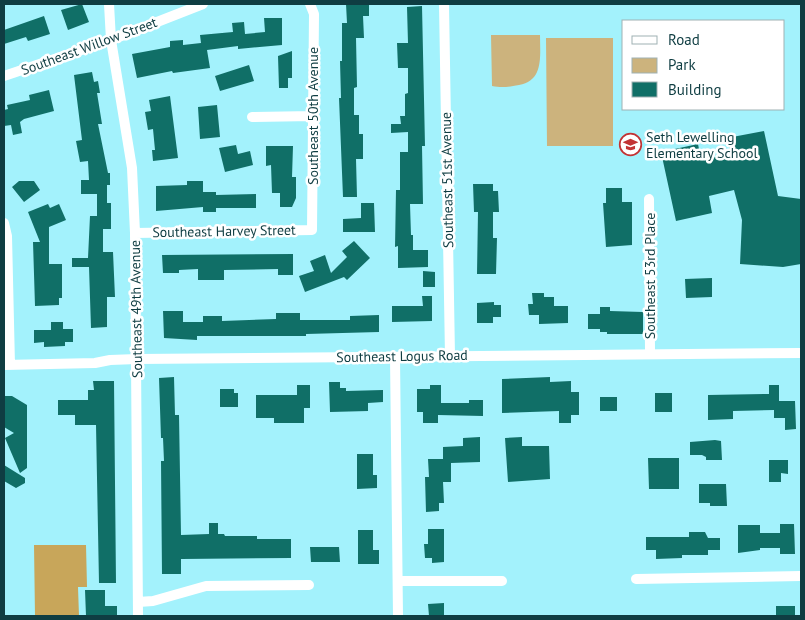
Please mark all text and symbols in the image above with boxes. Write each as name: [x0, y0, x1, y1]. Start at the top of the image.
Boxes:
street label: Southeast Willow Street: [19, 13, 160, 79]
legend: [622, 20, 785, 110]
text: Road: [668, 30, 700, 49]
street label: Southeast 50th Avenue: [304, 47, 322, 185]
text: Park: [668, 55, 696, 74]
text: Building: [668, 80, 722, 99]
street label: Southeast 51st Avenue: [437, 112, 457, 248]
place label: Seth Lewelling Elementary School: [646, 128, 758, 162]
school or university icon: Seth Lewelling Elementary School: [618, 133, 642, 157]
street label: Southeast 53rd Place: [641, 213, 659, 339]
street label: Southeast Harvey Street: [152, 221, 296, 241]
street label: Southeast 49th Avenue: [126, 240, 146, 378]
street label: Southeast Logus Road: [336, 346, 468, 366]

